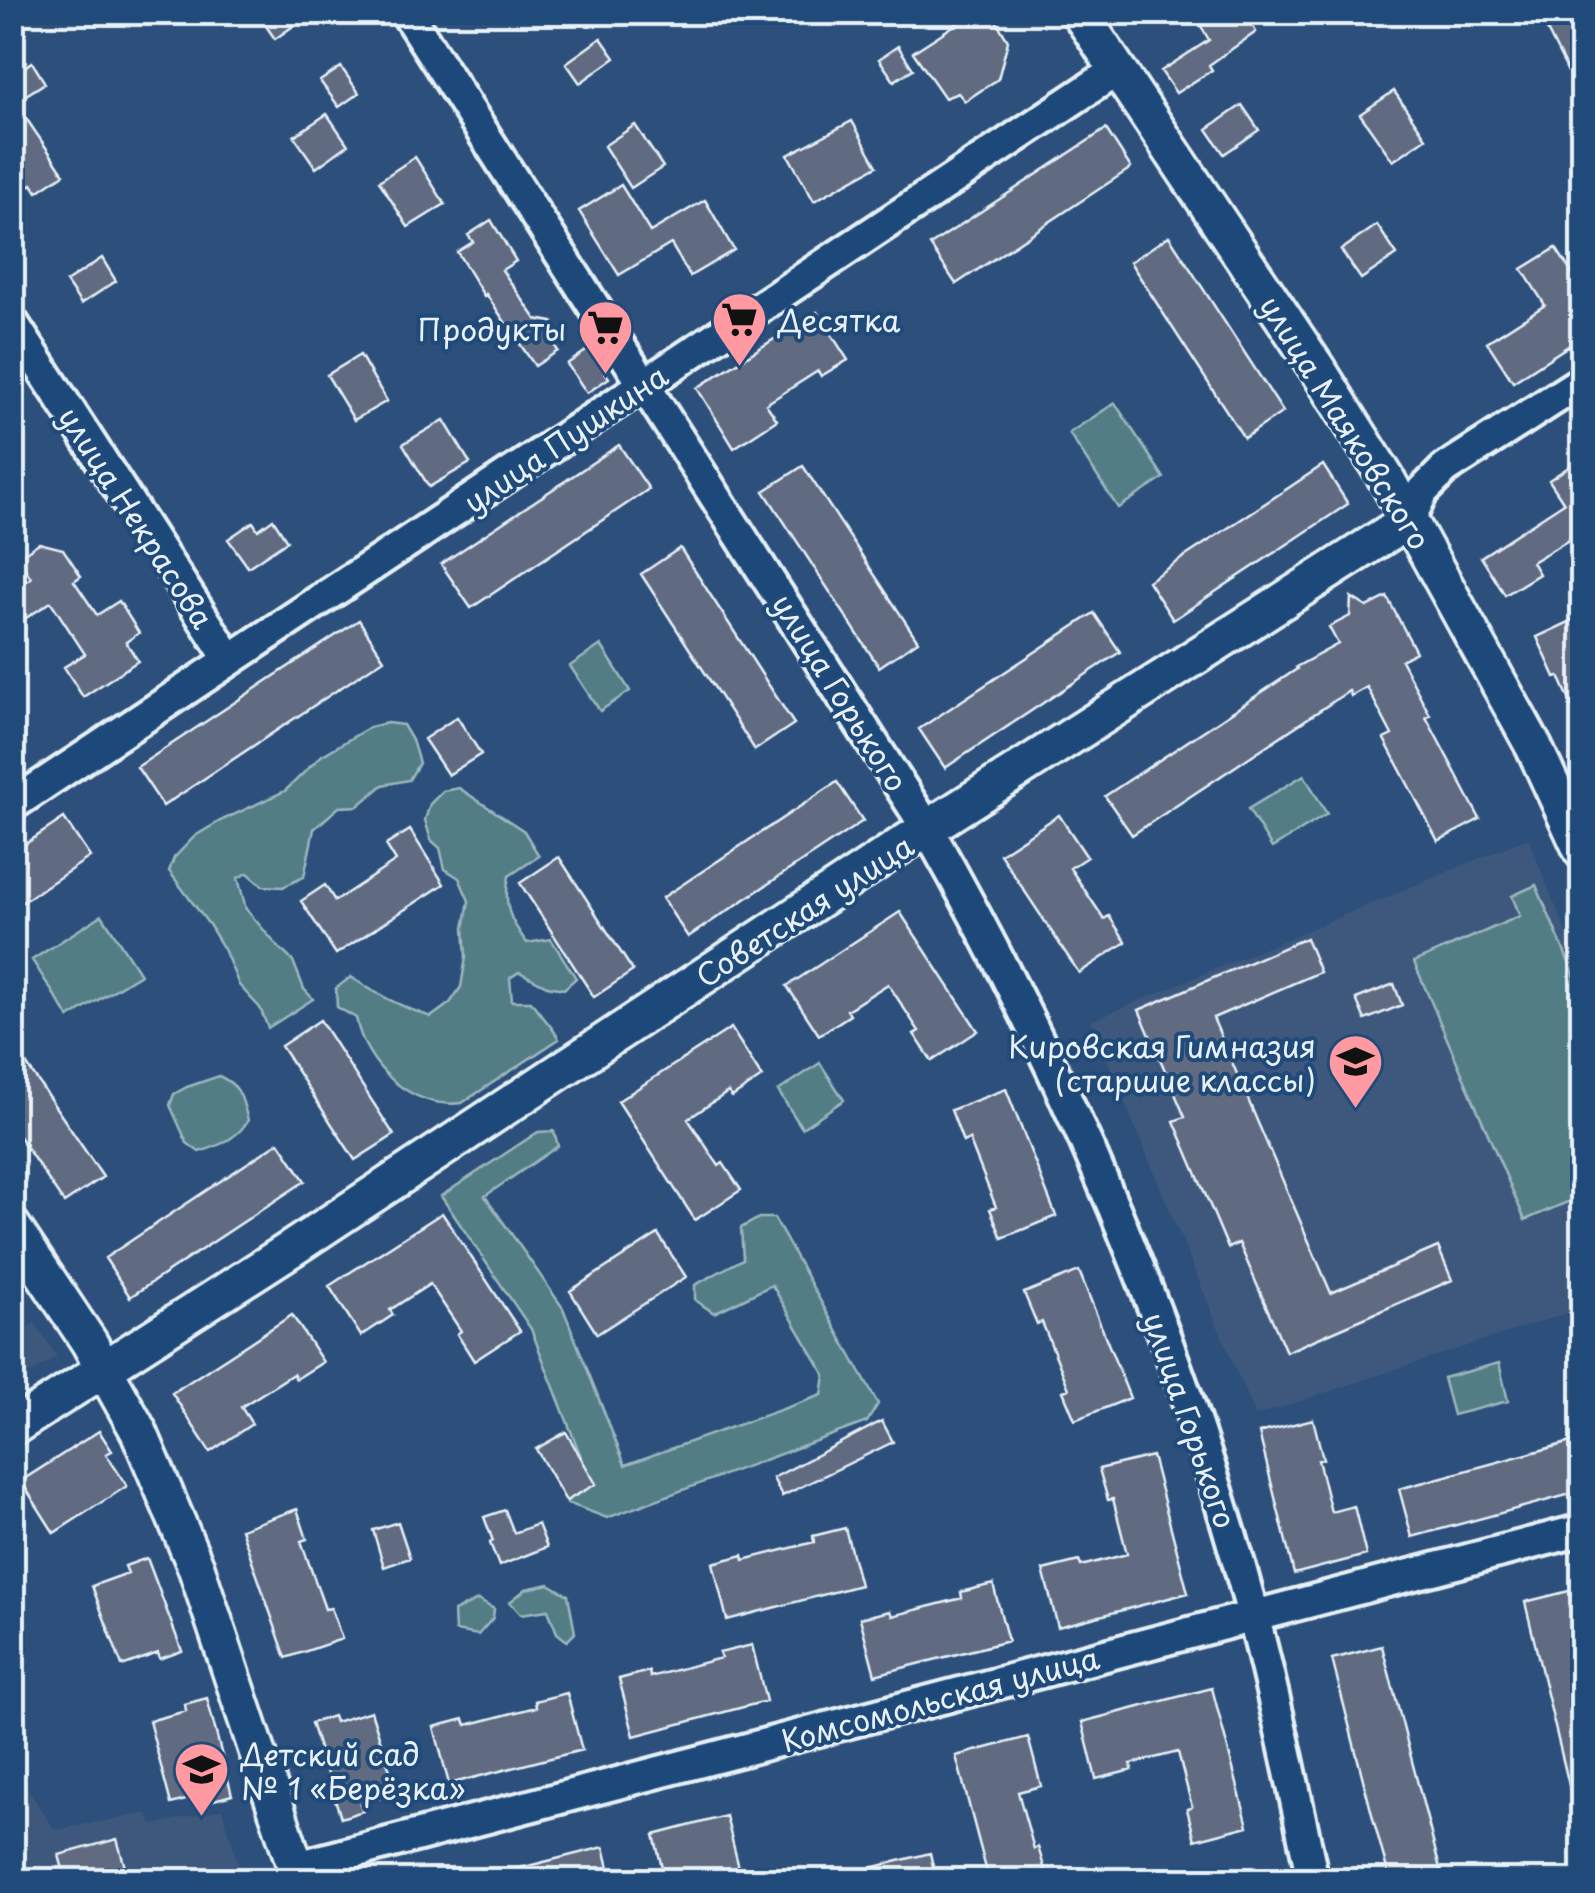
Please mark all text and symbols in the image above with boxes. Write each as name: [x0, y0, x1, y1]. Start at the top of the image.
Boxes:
street label: улица Маяковского: [1249, 286, 1443, 558]
supermarket icon: Десятка: [709, 289, 769, 368]
place label: Десятка: [777, 297, 900, 342]
supermarket icon: Продукты: [575, 298, 635, 377]
place label: Продукты: [418, 306, 566, 351]
street label: улица Пушкина: [454, 353, 676, 523]
street label: улица Некрасова: [48, 397, 226, 637]
street label: улица Горького: [762, 584, 920, 800]
street label: Советская улица: [686, 822, 922, 997]
place label: Кировская Гимназия (старшие классы): [1008, 1023, 1316, 1102]
school or university icon: Кировская Гимназия (старшие классы): [1325, 1032, 1385, 1111]
street label: улица Горького: [1133, 1306, 1249, 1534]
street label: Комсомольская улица: [776, 1634, 1104, 1762]
place label: Детский сад № 1 «Берёзка»: [240, 1731, 465, 1810]
school or university icon: Детский сад № 1 «Берёзка»: [172, 1740, 232, 1819]

